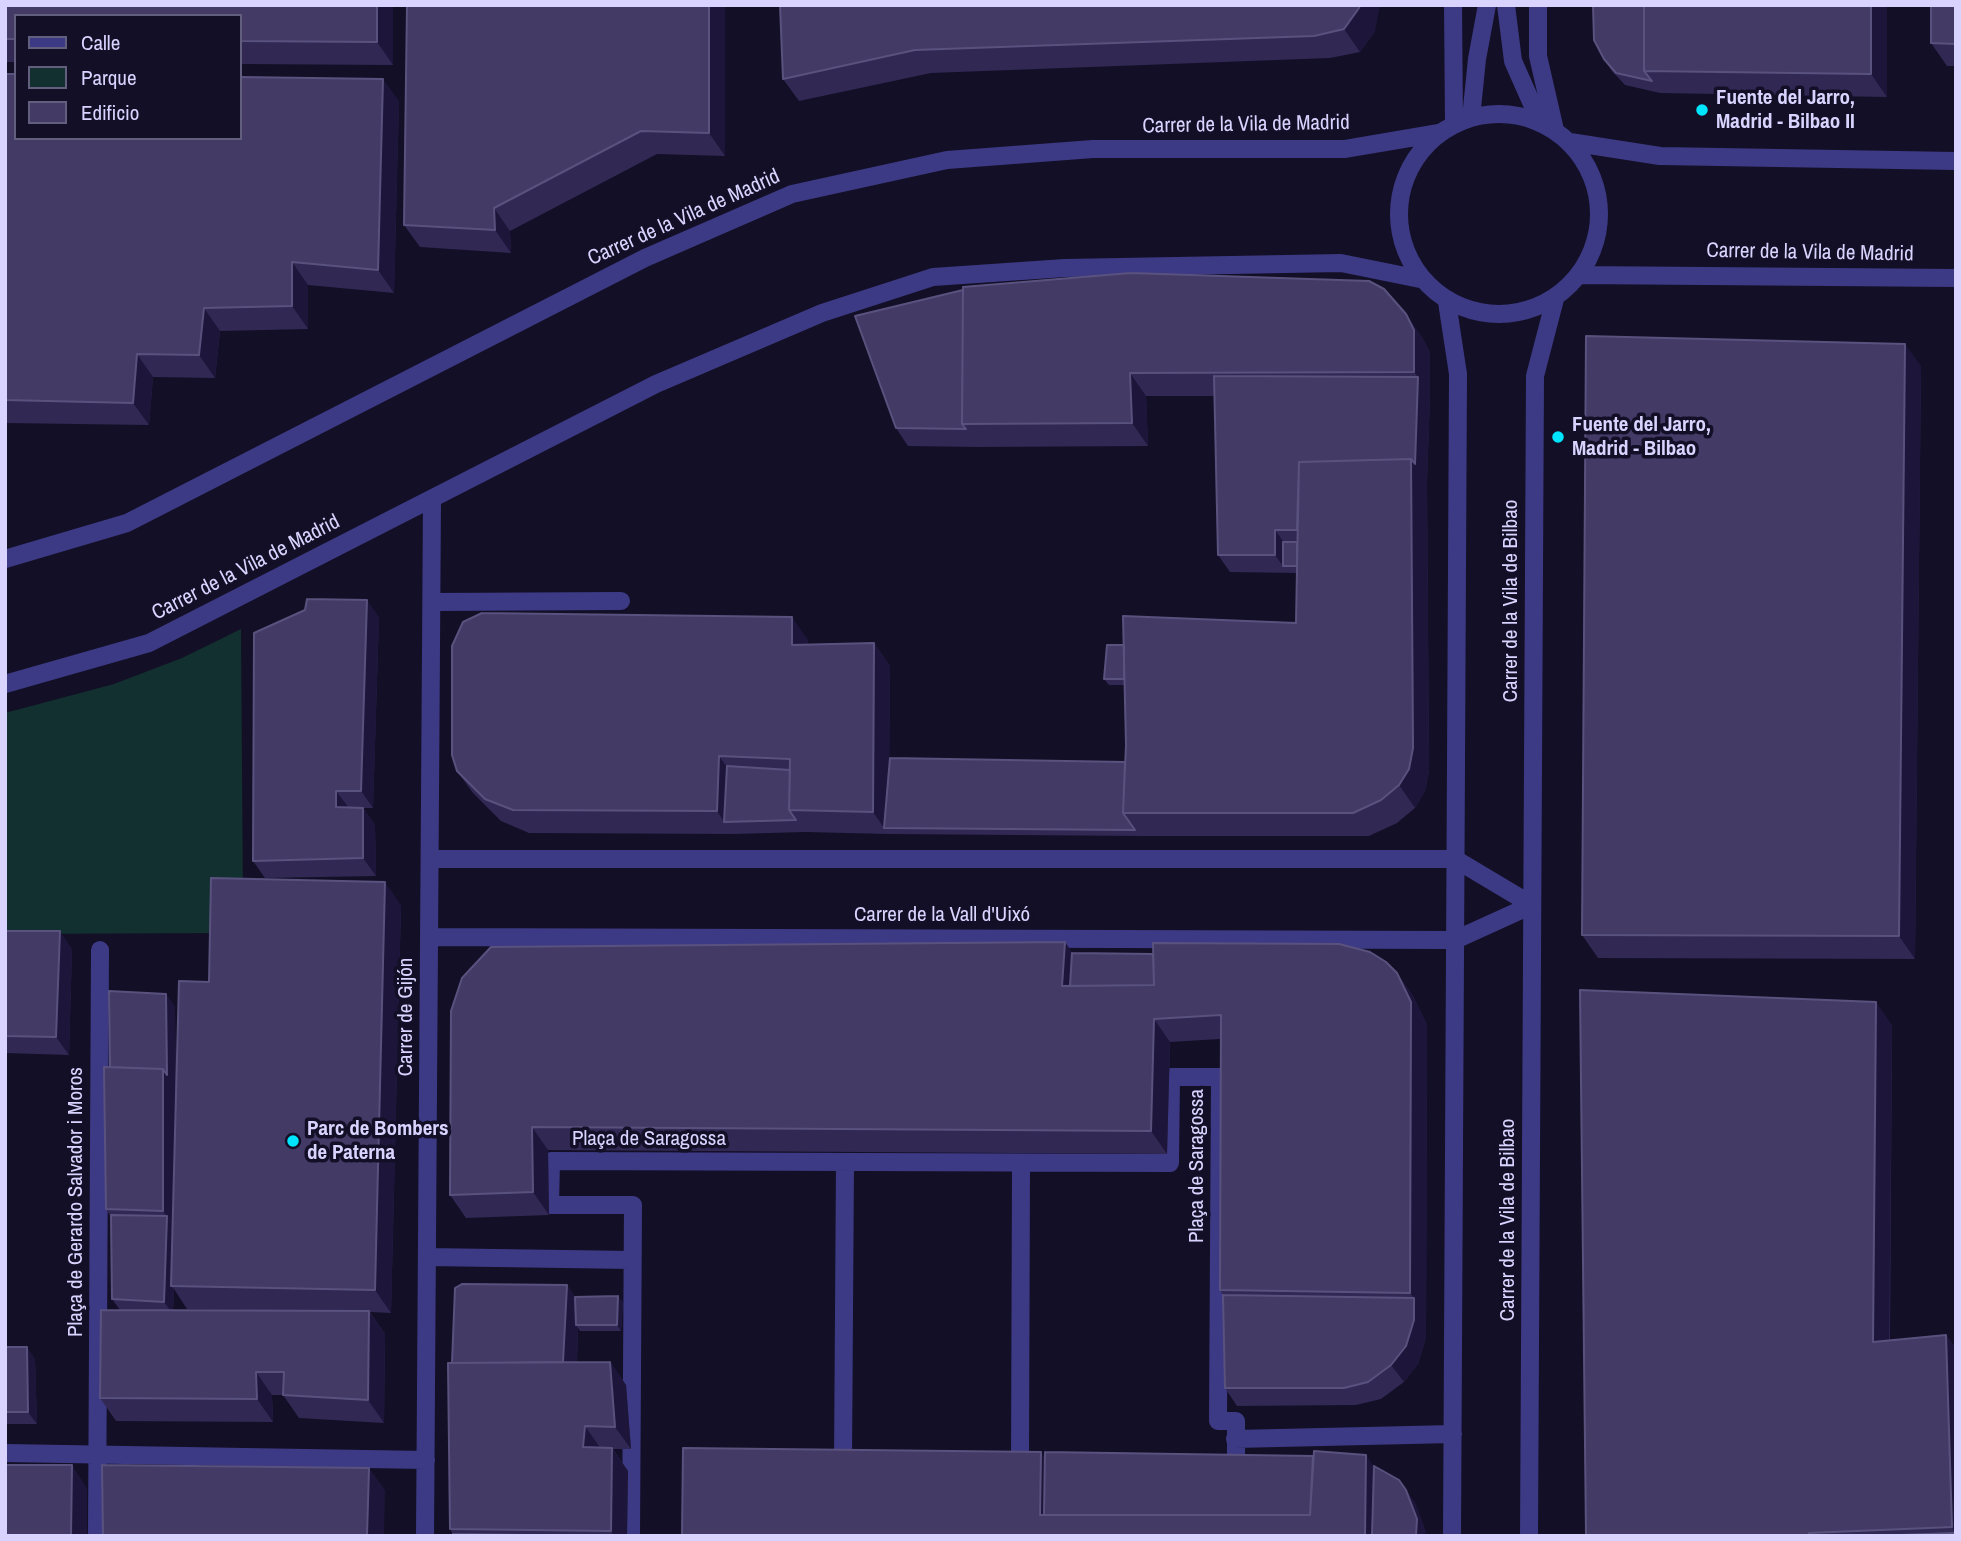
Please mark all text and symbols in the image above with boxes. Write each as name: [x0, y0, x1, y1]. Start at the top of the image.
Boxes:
legend: [14, 14, 242, 140]
text: Calle: [81, 28, 120, 57]
text: Parque: [81, 63, 137, 92]
place label: Fuente del Jarro, Madrid - Bilbao II: [1716, 85, 1855, 135]
text: Edificio: [81, 98, 139, 127]
marker: Fuente del Jarro, Madrid - Bilbao II: [1694, 102, 1710, 118]
street label: Carrer de la Vila de Madrid: [1142, 111, 1350, 139]
street label: Carrer de la Vila de Madrid: [584, 164, 784, 272]
street label: Carrer de la Vila de Madrid: [1706, 239, 1914, 267]
place label: Fuente del Jarro, Madrid - Bilbao: [1572, 412, 1711, 462]
marker: Fuente del Jarro, Madrid - Bilbao: [1550, 429, 1566, 445]
street label: Carrer de la Vila de Bilbao: [1498, 500, 1524, 702]
street label: Carrer de la Vila de Madrid: [148, 510, 344, 626]
street label: Carrer de la Vall d'Uixó: [854, 902, 1030, 928]
street label: Carrer de Gijón: [393, 958, 419, 1076]
street label: Plaça de Gerardo Salvador i Moros: [63, 1067, 89, 1337]
street label: Plaça de Saragossa: [1184, 1089, 1210, 1243]
place label: Parc de Bombers de Paterna: [307, 1116, 449, 1166]
street label: Carrer de la Vila de Bilbao: [1495, 1119, 1521, 1321]
street label: Plaça de Saragossa: [572, 1126, 726, 1152]
marker: Parc de Bombers de Paterna: [285, 1133, 301, 1149]

